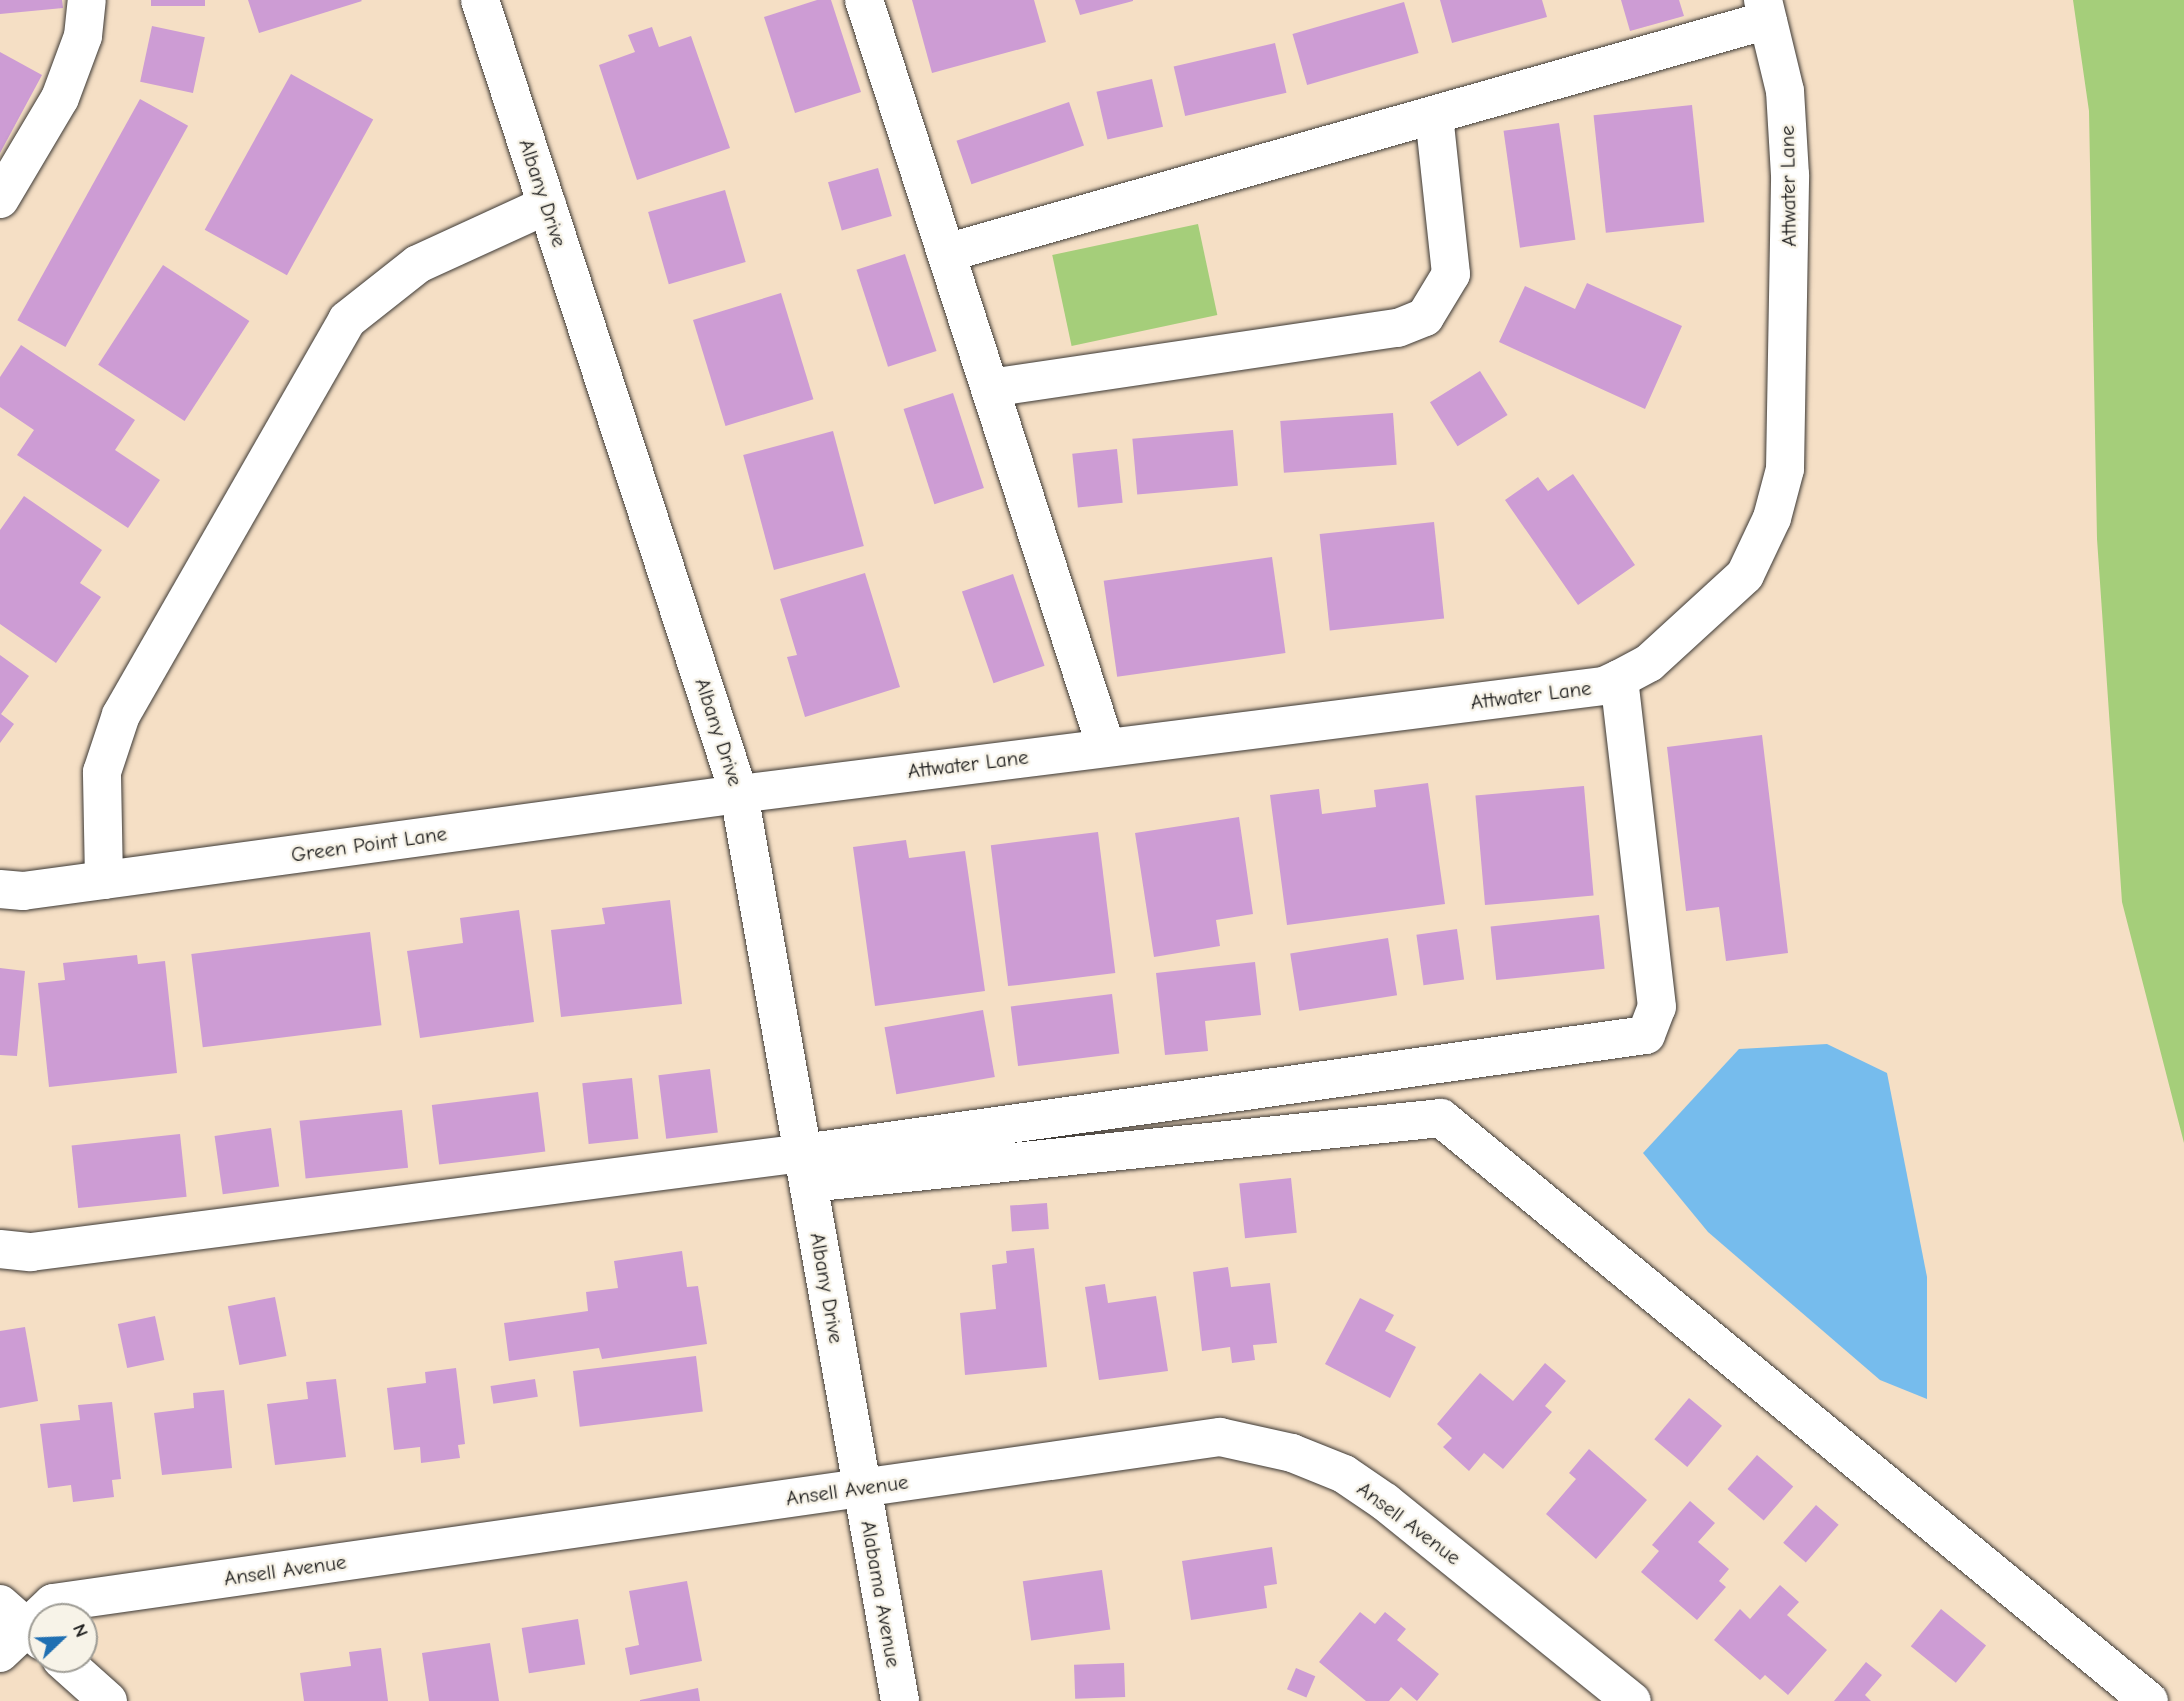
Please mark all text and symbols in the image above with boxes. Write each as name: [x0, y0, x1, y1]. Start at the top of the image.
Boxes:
street label: Attwater Lane: [1774, 125, 1802, 247]
street label: Albany Drive: [514, 136, 572, 250]
street label: Albany Drive: [690, 675, 748, 789]
street label: Attwater Lane: [1469, 675, 1593, 715]
street label: Attwater Lane: [906, 744, 1030, 784]
street label: Green Point Lane: [289, 821, 449, 867]
street label: Albany Drive: [805, 1231, 849, 1345]
street label: Ansell Avenue: [784, 1469, 910, 1511]
street label: Ansell Avenue: [1352, 1476, 1466, 1570]
street label: Alabama Avenue: [856, 1519, 906, 1669]
street label: Ansell Avenue: [222, 1549, 348, 1591]
north arrow: [28, 1603, 98, 1673]
text: N: [68, 1621, 93, 1641]

